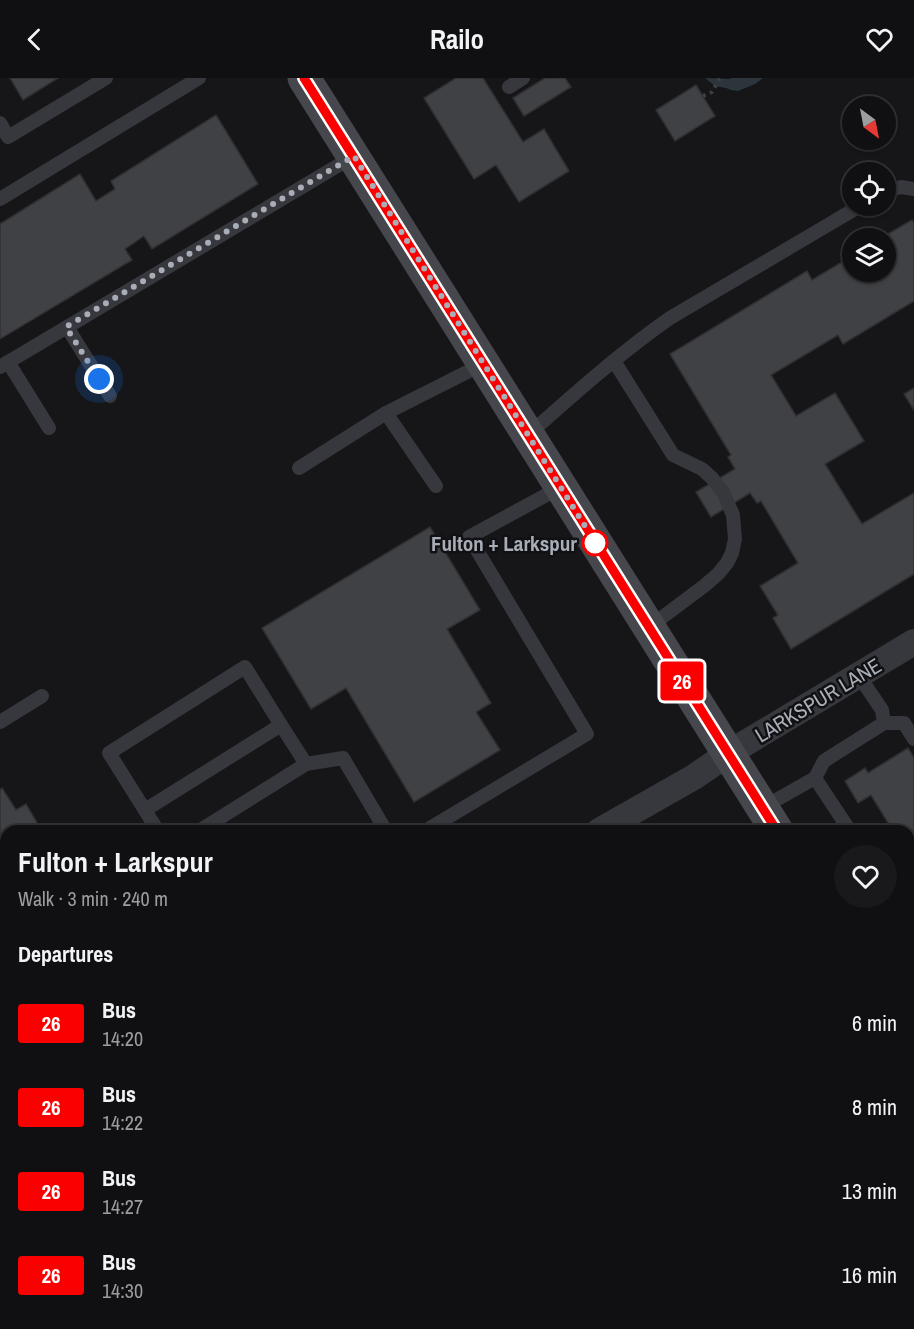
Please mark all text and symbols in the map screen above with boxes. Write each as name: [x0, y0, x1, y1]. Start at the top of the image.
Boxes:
text: Railo: [430, 21, 484, 57]
icon: back: [18, 23, 51, 56]
icon: heart: [863, 23, 896, 56]
north arrow: [842, 96, 896, 150]
map controls: [842, 96, 896, 282]
button: locate: [842, 162, 896, 216]
button: layers: [842, 228, 896, 282]
your location: [84, 364, 114, 394]
place label: Fulton + Larkspur: [431, 529, 577, 558]
marker: Fulton + Larkspur: [582, 530, 608, 556]
street label: LARKSPUR LANE: [749, 651, 887, 749]
line badge: 26: [655, 662, 709, 700]
text: 26: [672, 667, 692, 696]
text: Fulton + Larkspur: [18, 843, 213, 881]
button: heart: [834, 845, 897, 908]
text: Walk · 3 min · 240 m: [18, 885, 168, 912]
text: Departures: [18, 939, 113, 969]
text: Bus: [102, 995, 136, 1025]
text: 6 min: [852, 1008, 897, 1038]
text: 26: [41, 1009, 61, 1038]
text: 14:20: [102, 1025, 143, 1052]
text: Bus: [102, 1079, 136, 1109]
text: 8 min: [852, 1092, 897, 1122]
text: 26: [41, 1093, 61, 1122]
text: 14:22: [102, 1109, 143, 1136]
text: Bus: [102, 1163, 136, 1193]
text: 13 min: [842, 1176, 897, 1206]
text: 26: [41, 1177, 61, 1206]
text: 14:27: [102, 1193, 143, 1220]
text: Bus: [102, 1247, 136, 1277]
text: 16 min: [842, 1260, 897, 1290]
text: 26: [41, 1261, 61, 1290]
text: 14:30: [102, 1277, 143, 1304]

